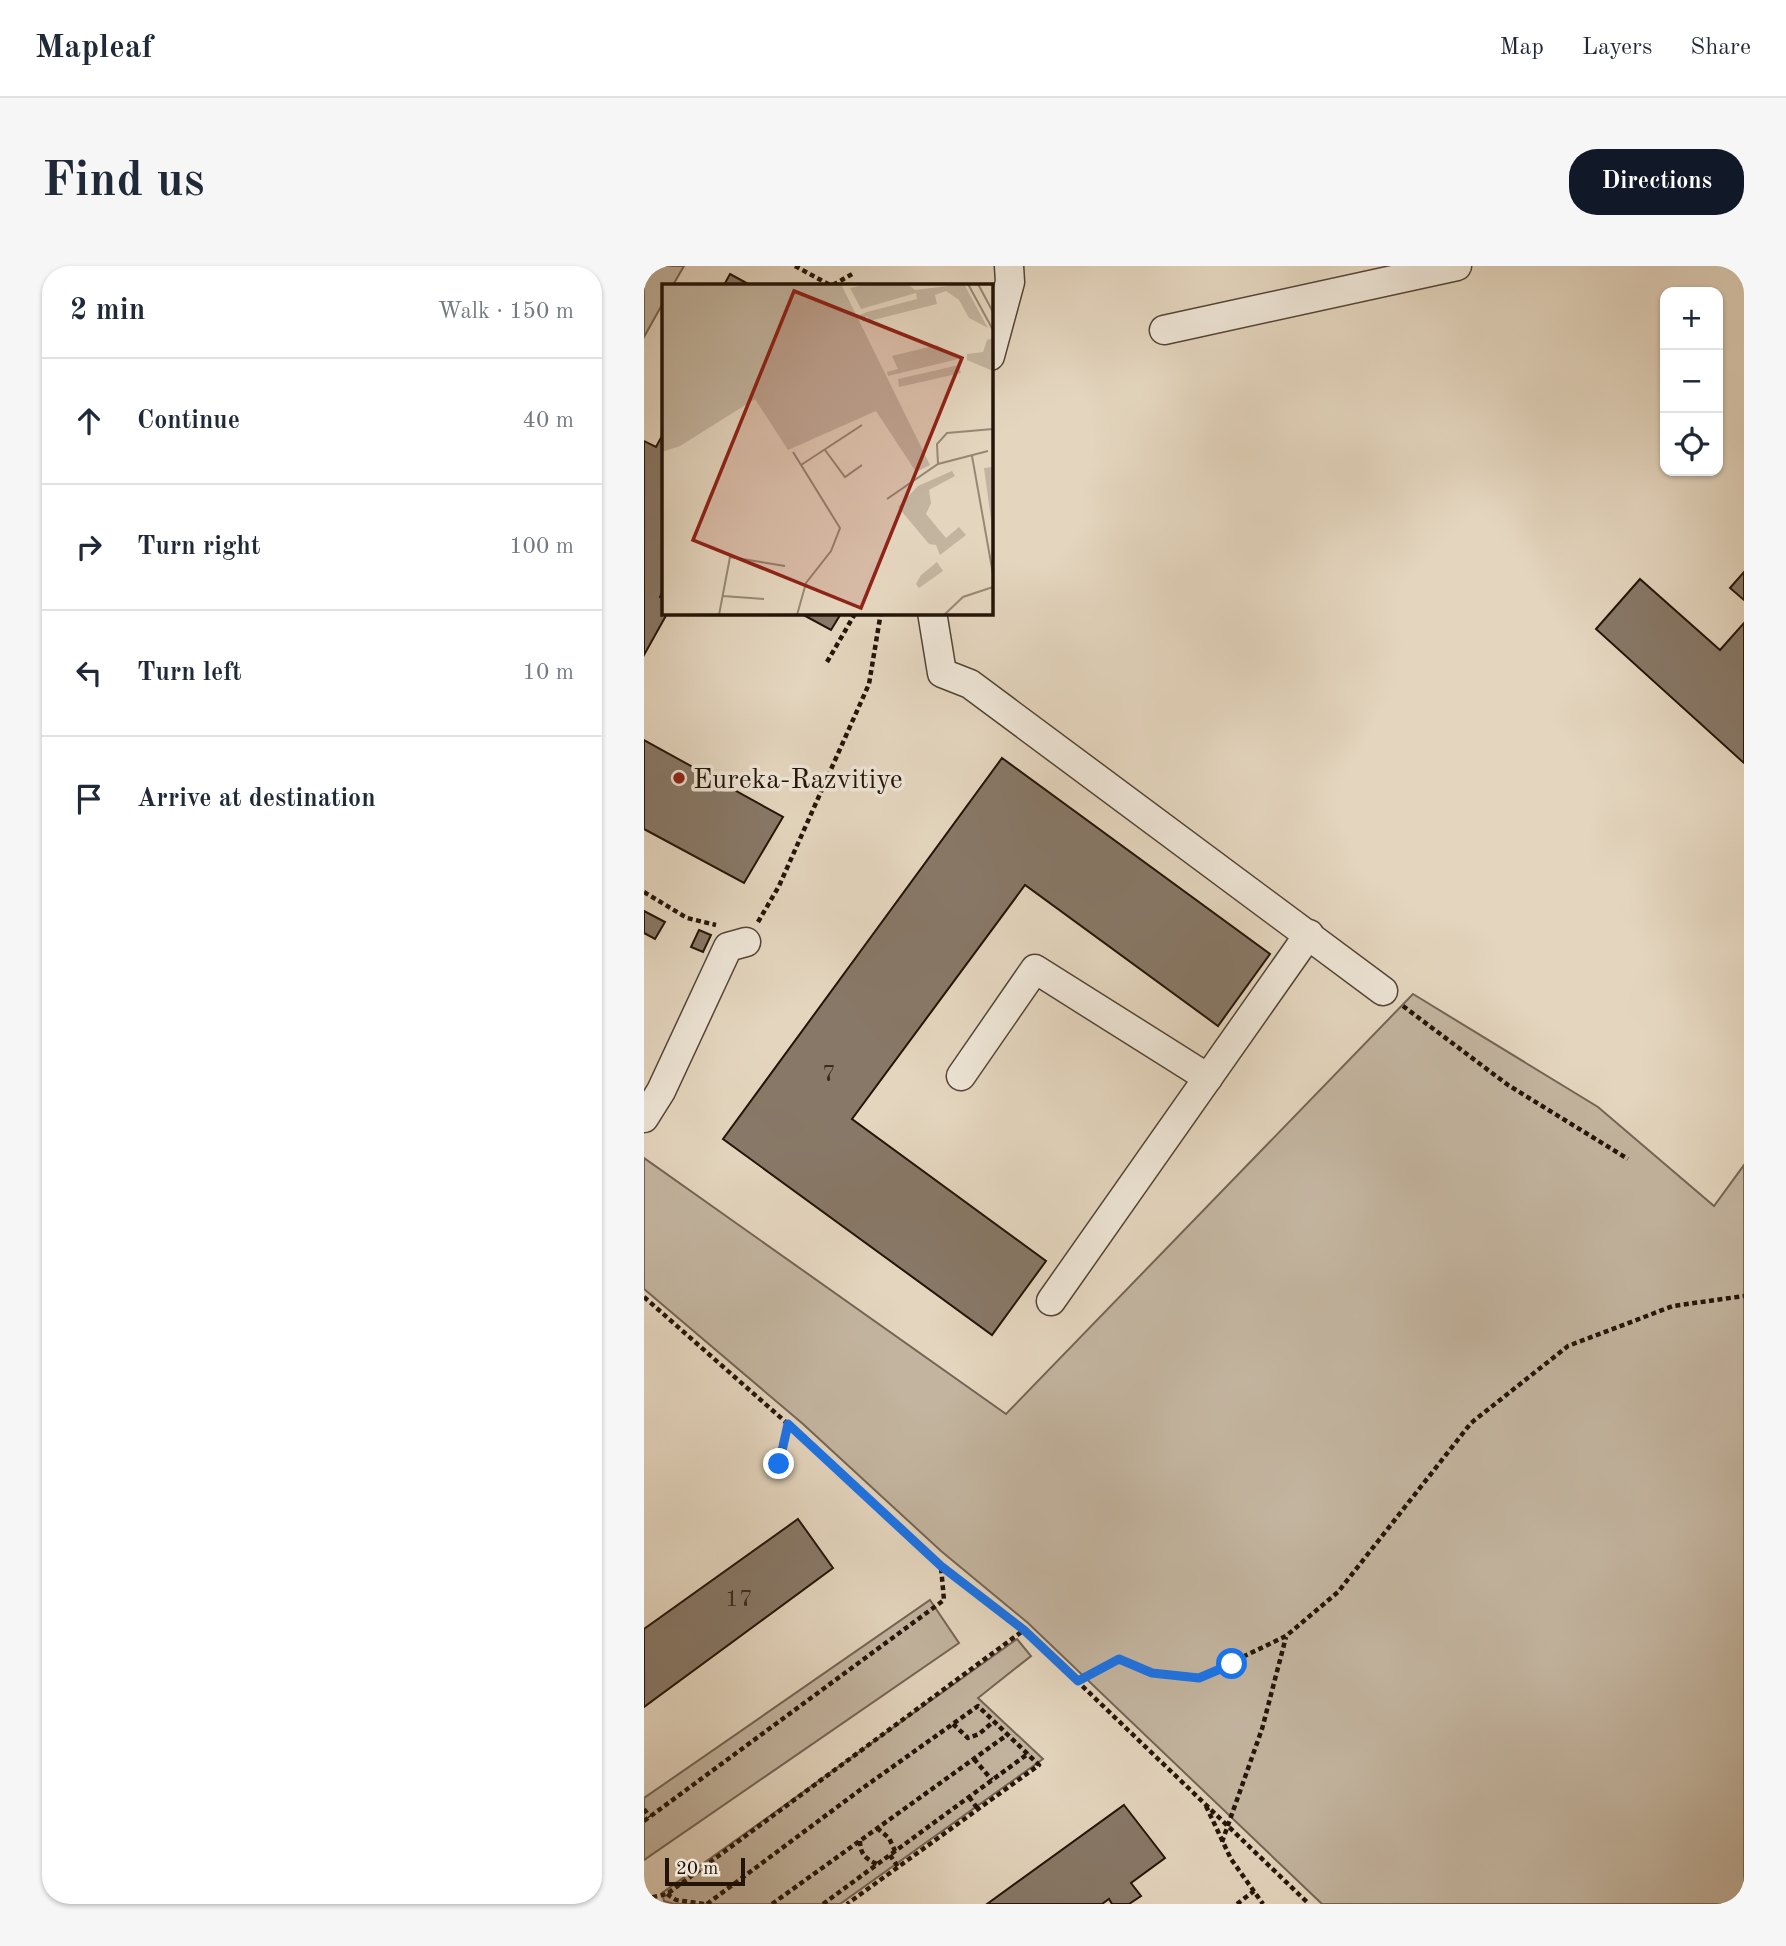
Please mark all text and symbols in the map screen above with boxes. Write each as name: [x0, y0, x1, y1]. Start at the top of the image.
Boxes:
text: Mapleaf: [35, 32, 153, 65]
text: Map: [1500, 36, 1544, 60]
text: Layers: [1582, 36, 1652, 60]
text: Share: [1690, 36, 1751, 60]
button: Directions: [1569, 149, 1744, 215]
text: Find us: [42, 158, 205, 207]
inset map: [662, 284, 992, 614]
map controls: [1660, 287, 1723, 476]
button: +: [1660, 287, 1723, 350]
text: 2 min: [70, 296, 145, 326]
text: Walk · 150 m: [438, 300, 574, 323]
button: −: [1660, 350, 1723, 413]
icon: ahead: [70, 402, 108, 440]
text: Continue: [137, 408, 240, 434]
text: 40 m: [523, 409, 574, 432]
button: locate: [1660, 413, 1723, 476]
icon: right: [70, 528, 108, 566]
text: Turn right: [137, 534, 260, 560]
text: 100 m: [509, 535, 574, 558]
icon: left: [70, 654, 108, 692]
text: Turn left: [137, 660, 242, 686]
text: 10 m: [523, 661, 574, 684]
place label: Eureka-Razvitiye: [693, 767, 903, 795]
marker: Eureka-Razvitiye: [671, 770, 687, 786]
icon: arrive: [70, 780, 108, 818]
text: Arrive at destination: [137, 786, 376, 812]
house number: 7: [822, 1063, 836, 1087]
route end: [763, 1448, 794, 1479]
house number: 17: [725, 1588, 753, 1612]
route start: [1216, 1648, 1247, 1679]
scale bar: [665, 1855, 746, 1887]
text: 20 m: [676, 1860, 718, 1879]

